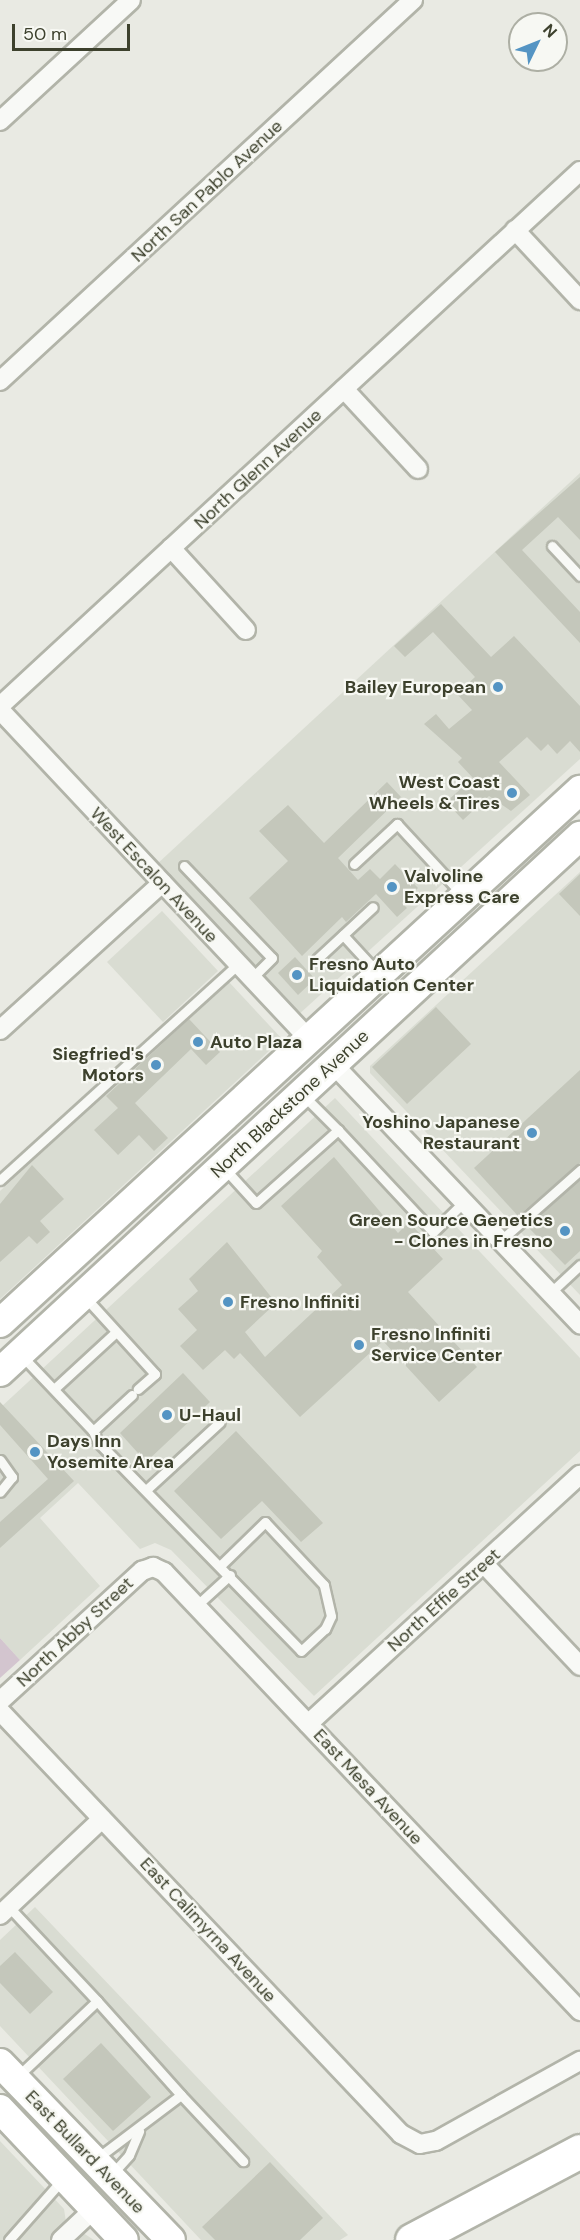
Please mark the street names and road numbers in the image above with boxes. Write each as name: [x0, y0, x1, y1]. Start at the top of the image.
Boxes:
street label: North San Pablo Avenue: [127, 115, 287, 267]
street label: North Glenn Avenue: [190, 404, 326, 534]
street label: West Escalon Avenue: [86, 803, 222, 947]
street label: North Blackstone Avenue: [207, 1025, 373, 1183]
street label: North Effie Street: [383, 1544, 505, 1656]
street label: North Abby Street: [12, 1572, 138, 1692]
street label: East Mesa Avenue: [309, 1725, 427, 1849]
street label: East Calimyrna Avenue: [135, 1853, 281, 2007]
street label: East Bullard Avenue: [21, 2086, 149, 2218]

